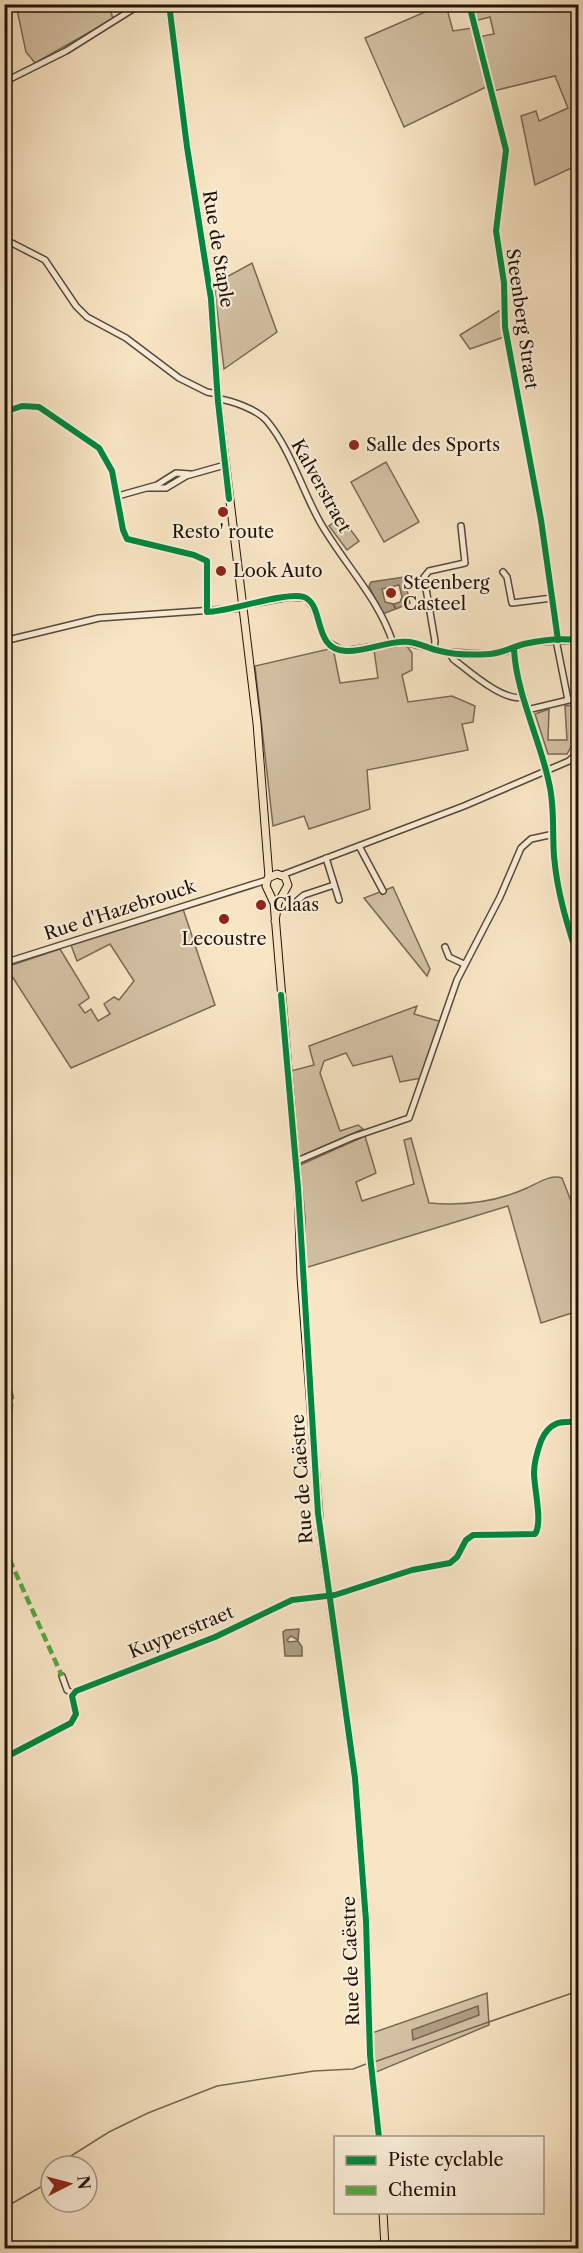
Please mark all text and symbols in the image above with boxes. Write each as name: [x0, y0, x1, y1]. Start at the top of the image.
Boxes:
street label: Rue de Staple: [198, 189, 238, 309]
street label: Steenberg Straet: [501, 247, 543, 391]
place label: Salle des Sports: [366, 434, 500, 456]
street label: Kalverstraet: [286, 436, 356, 537]
marker: Salle des Sports: [347, 438, 361, 452]
marker: Resto' route: [216, 505, 230, 519]
place label: Resto' route: [172, 521, 274, 543]
place label: Look Auto: [233, 560, 323, 582]
marker: Look Auto: [214, 564, 228, 578]
place label: Steenberg Casteel: [403, 572, 490, 615]
marker: Steenberg Casteel: [384, 586, 398, 600]
street label: Rue d'Hazebrouck: [41, 875, 200, 945]
place label: Claas: [273, 894, 319, 916]
marker: Claas: [254, 898, 268, 912]
marker: Lecoustre: [217, 912, 231, 926]
place label: Lecoustre: [182, 928, 266, 950]
street label: Rue de Caëstre: [286, 1413, 318, 1545]
street label: Kuyperstraet: [125, 1601, 237, 1663]
street label: Rue de Caëstre: [338, 1896, 364, 2026]
legend: [334, 2136, 544, 2214]
text: Piste cyclable: [388, 2149, 504, 2171]
north arrow: [39, 2154, 99, 2214]
text: N: [73, 2174, 95, 2190]
text: Chemin: [388, 2179, 457, 2201]

